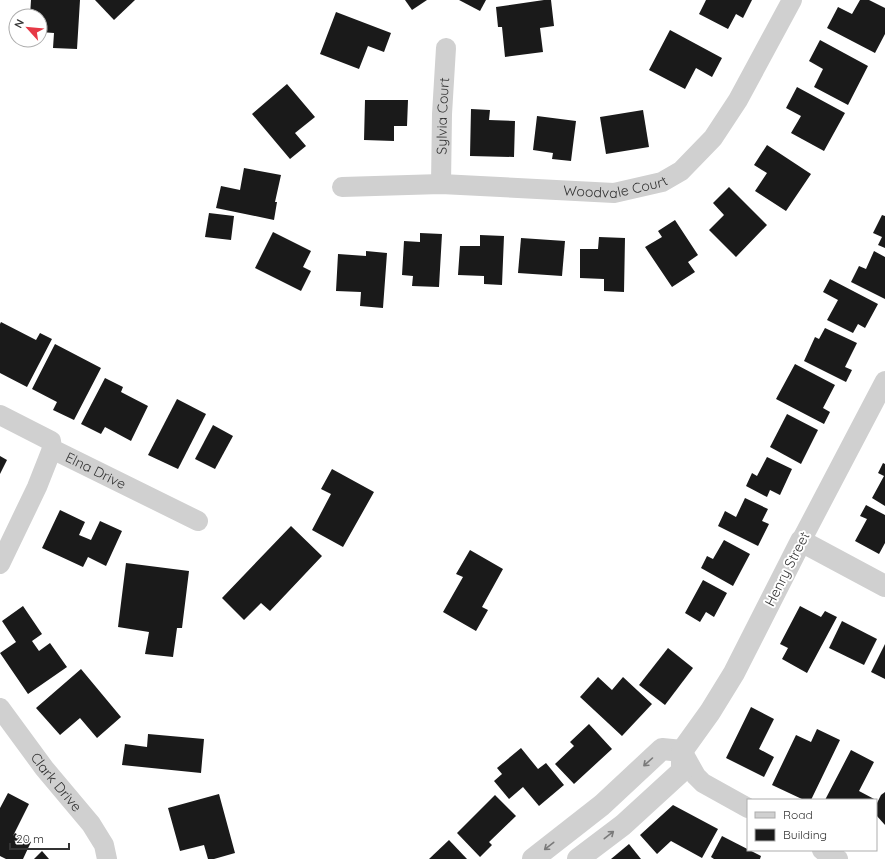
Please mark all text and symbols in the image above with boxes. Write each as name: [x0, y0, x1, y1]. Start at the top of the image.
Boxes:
north arrow: [8, 8, 48, 48]
text: N: [11, 17, 27, 30]
street label: Sylvia Court: [432, 77, 453, 155]
street label: Woodvale Court: [563, 172, 671, 202]
street label: Elna Drive: [62, 448, 129, 493]
street label: Henry Street: [760, 528, 814, 609]
street label: Clark Drive: [27, 749, 86, 815]
one-way arrow: [643, 758, 653, 767]
legend: [747, 799, 877, 851]
text: Road: [783, 807, 813, 822]
scale bar: [10, 825, 69, 851]
text: Building: [783, 827, 827, 842]
text: 20 m: [16, 831, 44, 846]
one-way arrow: [603, 831, 614, 839]
one-way arrow: [543, 842, 554, 851]

